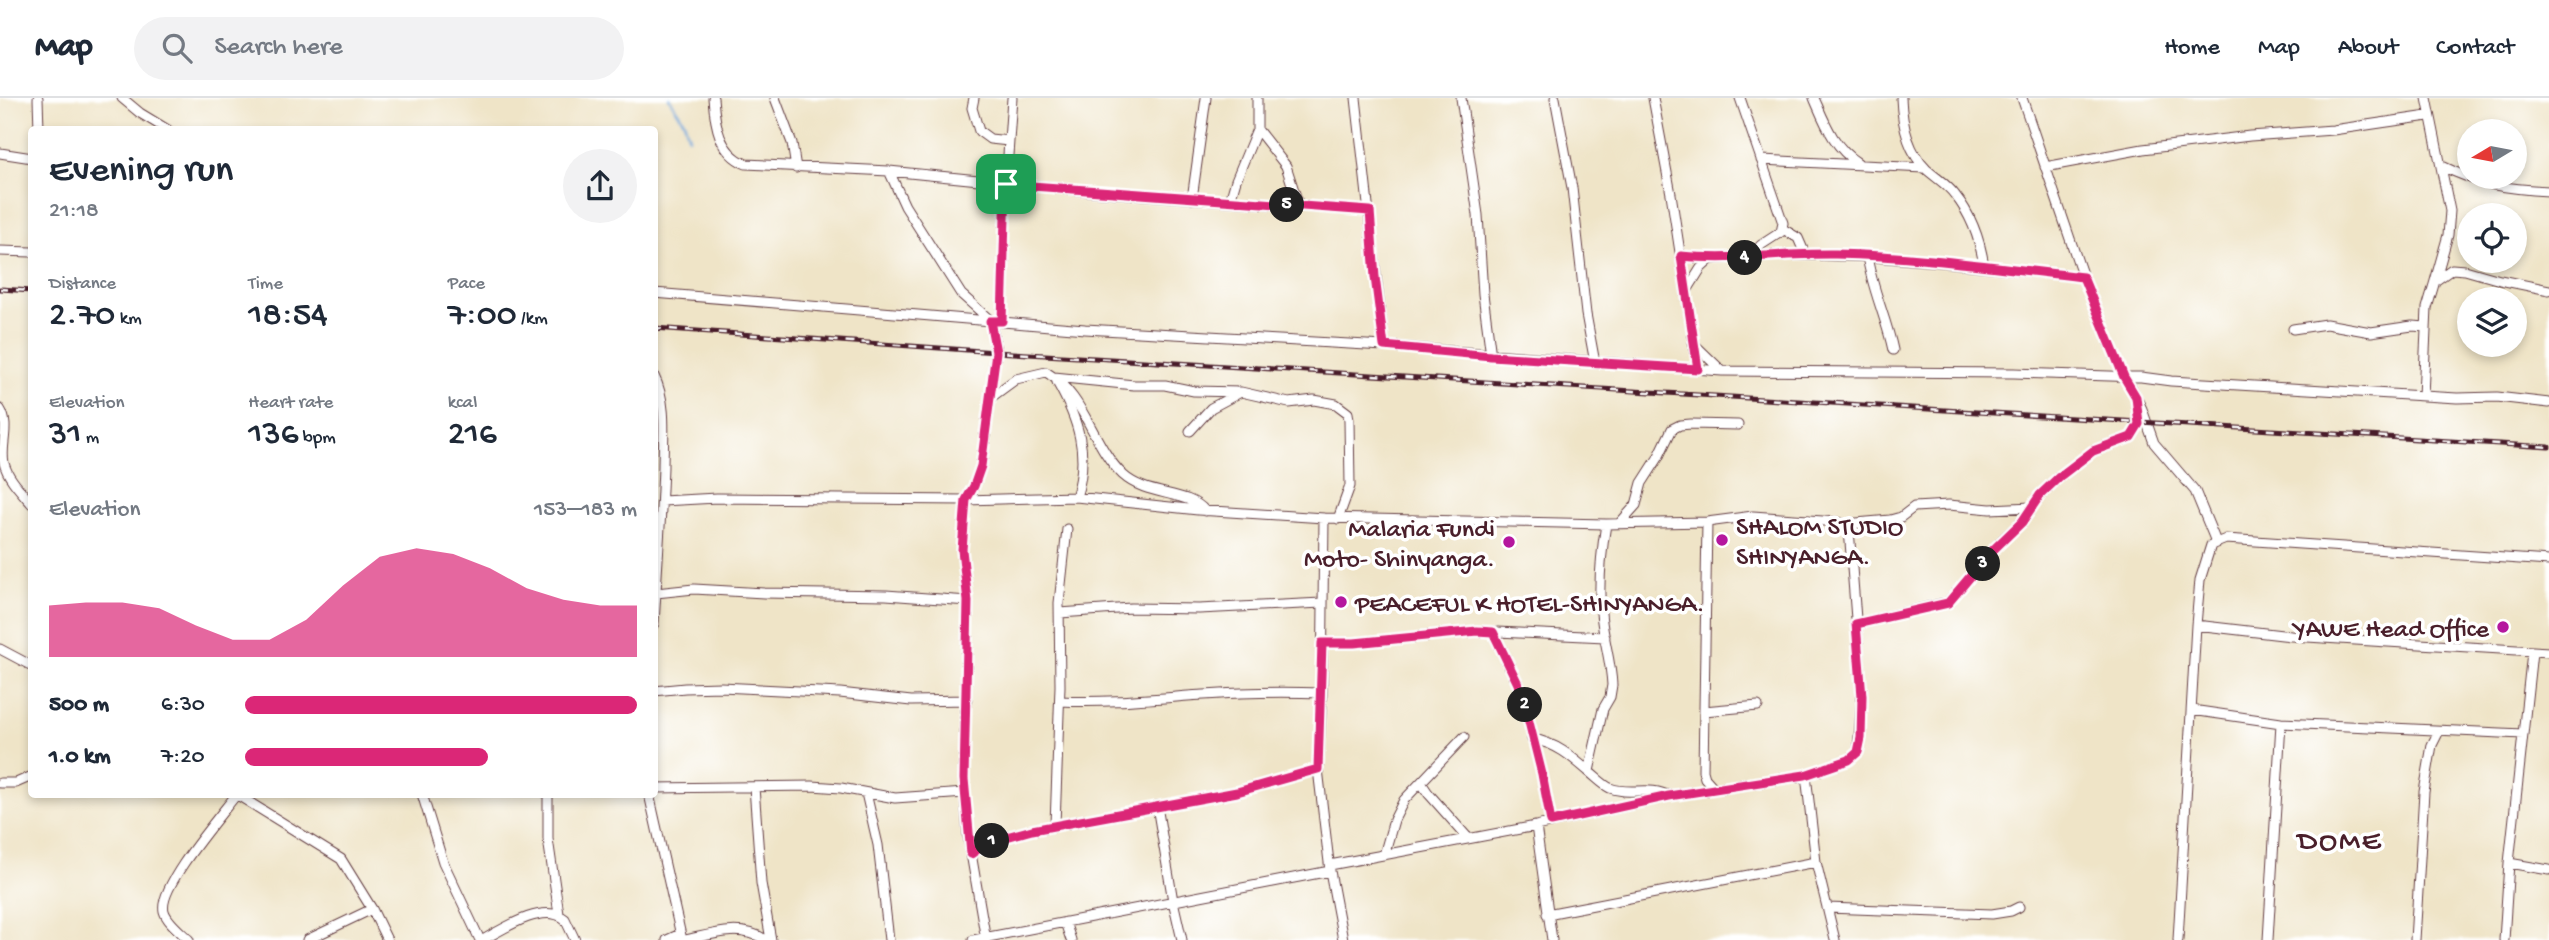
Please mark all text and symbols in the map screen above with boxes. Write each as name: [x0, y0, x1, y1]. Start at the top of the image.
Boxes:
search box: [134, 17, 624, 80]
text: Map: [35, 29, 92, 67]
icon: search: [158, 29, 196, 67]
text: Search here: [214, 33, 343, 64]
text: Home: [2164, 34, 2220, 63]
text: Map: [2258, 34, 2300, 63]
text: About: [2338, 34, 2398, 63]
text: Contact: [2436, 34, 2514, 63]
north arrow: [2457, 119, 2527, 189]
map controls: [2457, 119, 2527, 357]
button: share: [563, 149, 637, 223]
text: Evening run: [49, 150, 233, 194]
pin: [976, 154, 1036, 214]
icon: arrive: [987, 165, 1025, 203]
pin: 5: [1270, 188, 1304, 222]
text: 5: [1282, 193, 1292, 216]
text: 21:18: [49, 198, 99, 225]
button: locate: [2457, 203, 2527, 273]
pin: 4: [1728, 240, 1762, 276]
text: 4: [1740, 246, 1749, 269]
text: Distance: [49, 273, 116, 296]
text: Time: [248, 273, 283, 296]
text: Pace: [448, 273, 485, 296]
button: layers: [2457, 287, 2527, 357]
text: 2.70: [49, 296, 115, 337]
text: 18:54: [248, 296, 328, 337]
text: 7:00: [448, 296, 517, 337]
text: km: [115, 308, 142, 331]
text: /km: [517, 308, 548, 331]
text: Elevation: [49, 392, 125, 415]
text: Heart rate: [248, 392, 333, 415]
text: kcal: [448, 392, 477, 415]
text: 31: [49, 415, 81, 456]
text: 136: [248, 415, 298, 456]
text: 216: [448, 415, 497, 456]
text: m: [81, 427, 99, 450]
text: bpm: [298, 427, 336, 450]
text: Elevation: [49, 497, 140, 524]
text: 153–183 m: [534, 497, 637, 524]
place label: SHALOM STUDIO SHINYANGA.: [1736, 514, 1904, 575]
place label: Malaria Fundi Moto- Shinyanga.: [1304, 516, 1495, 577]
marker: SHALOM STUDIO SHINYANGA.: [1714, 532, 1730, 548]
marker: Malaria Fundi Moto- Shinyanga.: [1501, 534, 1517, 550]
pin: 3: [1966, 546, 2000, 582]
text: 3: [1978, 552, 1987, 575]
place label: PEACEFUL K HOTEL-SHINYANGA.: [1354, 591, 1704, 622]
marker: PEACEFUL K HOTEL-SHINYANGA.: [1333, 594, 1349, 610]
place label: YAWE Head Office: [2292, 616, 2490, 647]
marker: YAWE Head Office: [2495, 619, 2511, 635]
pin: 2: [1508, 688, 1542, 722]
text: 500 m: [49, 692, 109, 719]
text: 6:30: [161, 692, 205, 719]
text: 2: [1520, 693, 1529, 716]
text: 1.0 km: [49, 744, 111, 771]
text: 7:20: [161, 744, 205, 771]
pin: 1: [974, 824, 1010, 858]
district label: DOME: [2295, 826, 2383, 861]
text: 1: [988, 829, 995, 852]

